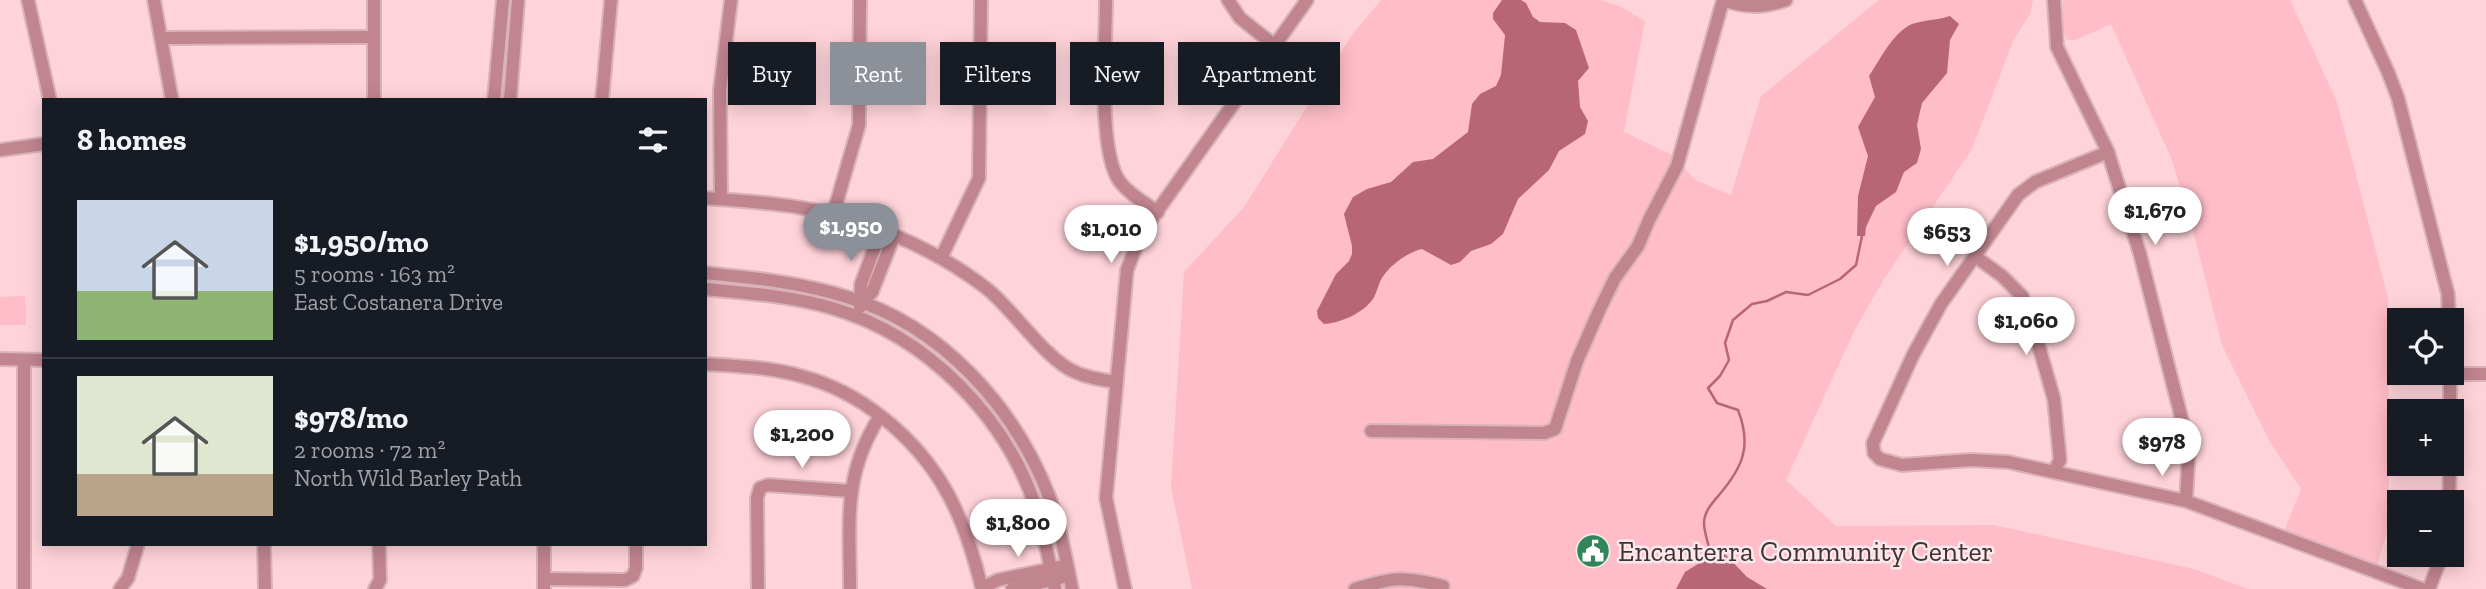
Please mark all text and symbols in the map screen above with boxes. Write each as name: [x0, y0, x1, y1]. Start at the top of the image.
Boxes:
chip: Buy: [728, 42, 816, 105]
chip: Rent: [830, 42, 926, 105]
chip: Filters: [940, 42, 1056, 105]
chip: New: [1070, 42, 1164, 105]
chip: Apartment: [1178, 42, 1340, 105]
icon: filters: [634, 121, 672, 159]
text: 8 homes: [77, 122, 186, 158]
pin: $1,670: [2098, 188, 2212, 247]
text: $1,670: [2124, 196, 2186, 224]
pin: $1,950: [794, 204, 908, 263]
pin: $1,010: [1054, 205, 1168, 265]
pin: $653: [1906, 208, 1988, 268]
text: $1,950: [819, 212, 883, 240]
text: $1,010: [1080, 214, 1142, 242]
text: $653: [1923, 217, 1971, 245]
text: $1,950/mo: [294, 224, 429, 260]
icon: home: [133, 228, 217, 312]
text: 5 rooms · 163 m²: [294, 260, 455, 288]
text: East Costanera Drive: [294, 288, 503, 316]
pin: $1,060: [1969, 298, 2083, 357]
text: $1,060: [1994, 306, 2058, 334]
map controls: [2387, 308, 2464, 567]
button: locate: [2387, 308, 2464, 385]
button: +: [2387, 399, 2464, 476]
text: $978/mo: [294, 400, 408, 436]
icon: home: [133, 404, 217, 488]
pin: $1,200: [745, 410, 859, 470]
text: $1,200: [770, 419, 834, 447]
pin: $978: [2121, 419, 2203, 478]
text: $978: [2138, 427, 2186, 455]
text: 2 rooms · 72 m²: [294, 436, 445, 464]
text: North Wild Barley Path: [294, 464, 522, 492]
button: −: [2387, 490, 2464, 567]
pin: $1,800: [961, 500, 1075, 559]
text: $1,800: [986, 508, 1050, 536]
public building icon: Encanterra Community Center: [1574, 532, 1612, 570]
place label: Encanterra Community Center: [1618, 535, 1993, 568]

